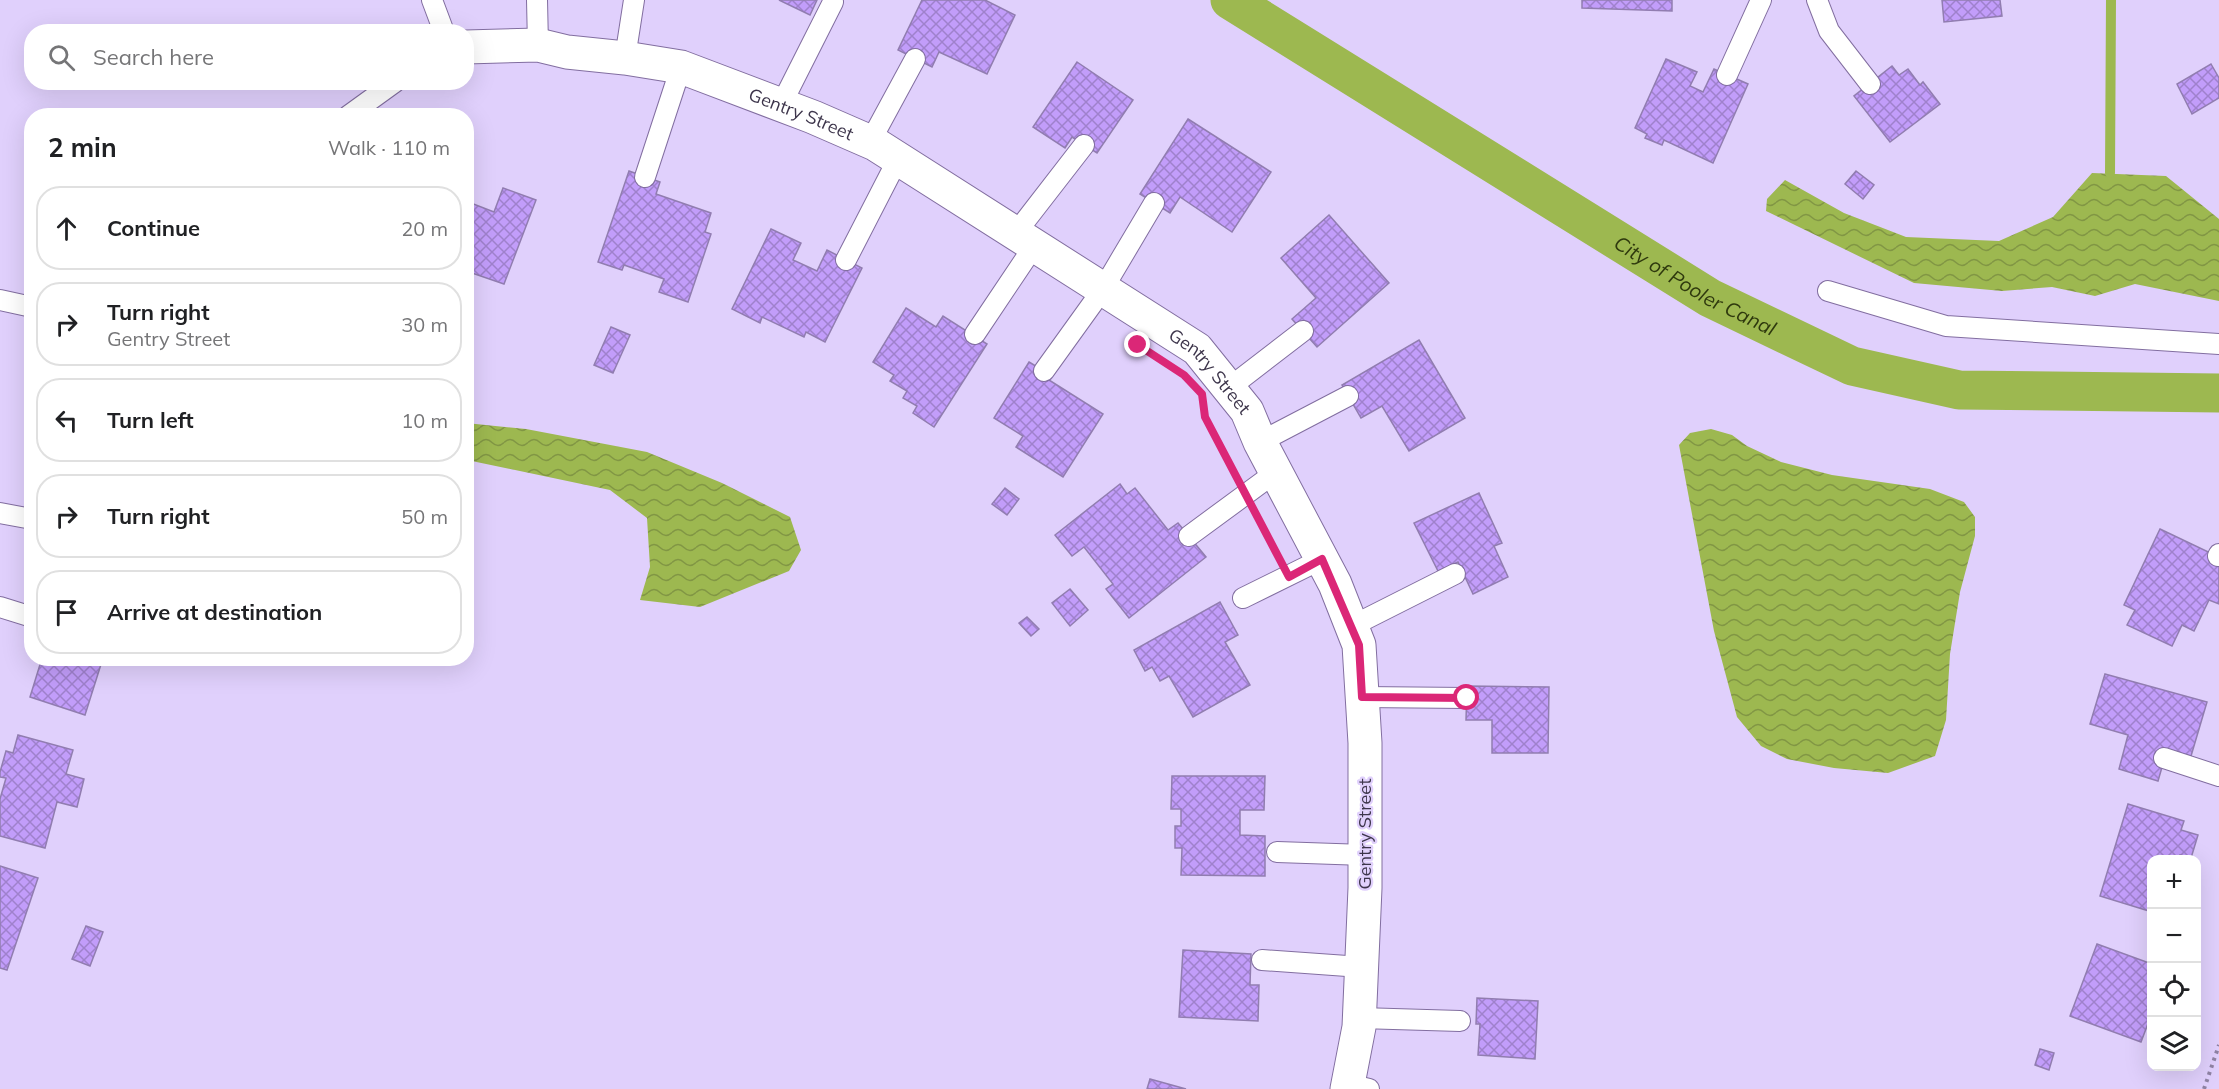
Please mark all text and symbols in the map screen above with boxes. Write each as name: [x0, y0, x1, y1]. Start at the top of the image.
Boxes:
search box: [24, 24, 474, 90]
icon: search: [45, 41, 78, 74]
text: Search here: [93, 43, 214, 71]
street label: Gentry Street: [746, 82, 857, 145]
text: 2 min: [48, 131, 117, 164]
text: Walk · 110 m: [328, 135, 450, 160]
icon: ahead: [50, 212, 83, 245]
text: Continue: [107, 214, 200, 242]
text: 20 m: [401, 216, 448, 241]
water label: City of Pooler Canal: [1610, 229, 1781, 341]
text: Turn right: [107, 298, 210, 326]
icon: right: [50, 308, 83, 341]
text: 30 m: [401, 312, 448, 337]
street label: Gentry Street: [1165, 323, 1256, 419]
text: Gentry Street: [107, 326, 230, 351]
route end: [1124, 331, 1150, 357]
icon: left: [50, 404, 83, 437]
text: Turn left: [107, 406, 194, 434]
text: 10 m: [401, 408, 448, 433]
icon: right: [50, 500, 83, 533]
text: Turn right: [107, 502, 210, 530]
text: 50 m: [401, 504, 448, 529]
icon: arrive: [50, 596, 83, 629]
text: Arrive at destination: [107, 598, 322, 626]
route start: [1453, 684, 1479, 710]
street label: Gentry Street: [1353, 779, 1376, 889]
map controls: [2147, 855, 2201, 1071]
button: +: [2147, 855, 2201, 909]
button: −: [2147, 909, 2201, 963]
button: locate: [2147, 963, 2201, 1017]
button: layers: [2147, 1017, 2201, 1071]

